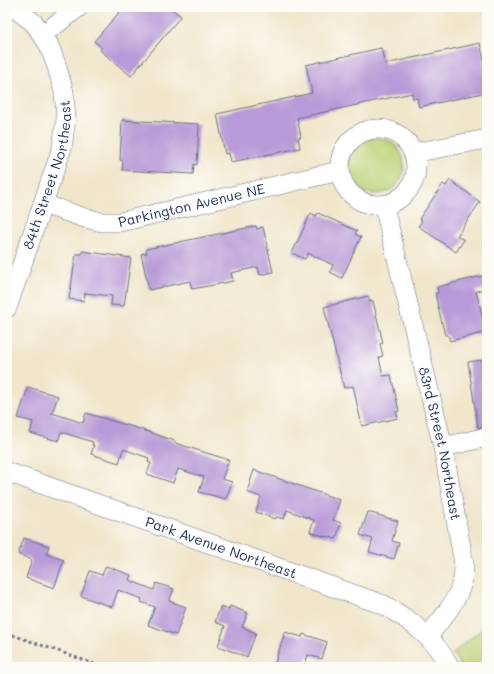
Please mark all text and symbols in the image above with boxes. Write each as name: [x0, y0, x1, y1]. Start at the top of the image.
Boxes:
street label: 84th Street Northeast: [18, 100, 75, 252]
street label: Parkington Avenue NE: [116, 179, 266, 231]
street label: 83rd Street Northeast: [415, 365, 466, 521]
street label: Park Avenue Northeast: [143, 512, 300, 583]

